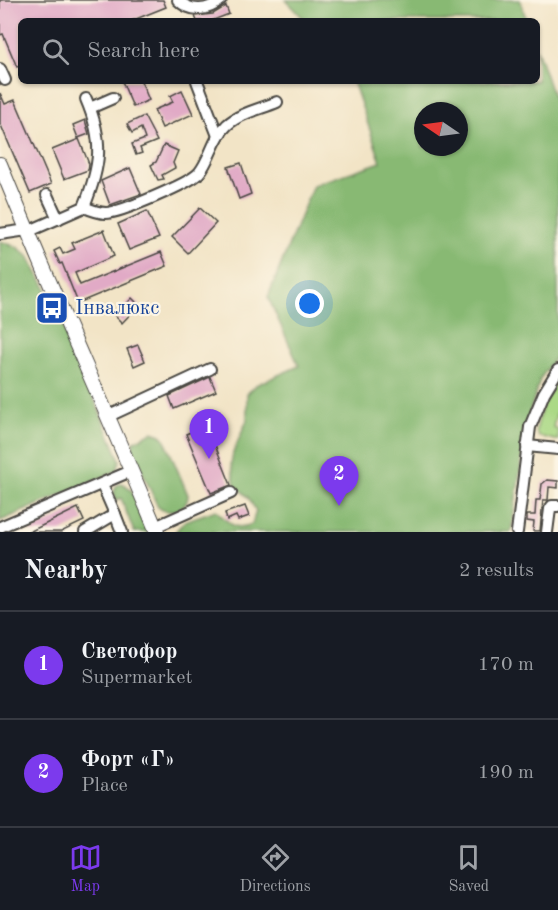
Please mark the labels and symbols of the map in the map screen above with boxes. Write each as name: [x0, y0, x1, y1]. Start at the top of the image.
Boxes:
north arrow: [414, 102, 468, 156]
your location: [295, 289, 324, 318]
bus stop icon: Інвалюкс: [34, 290, 70, 326]
place label: Інвалюкс: [75, 298, 159, 319]
pin: 1: [190, 410, 228, 459]
pin: 2: [320, 456, 358, 506]

